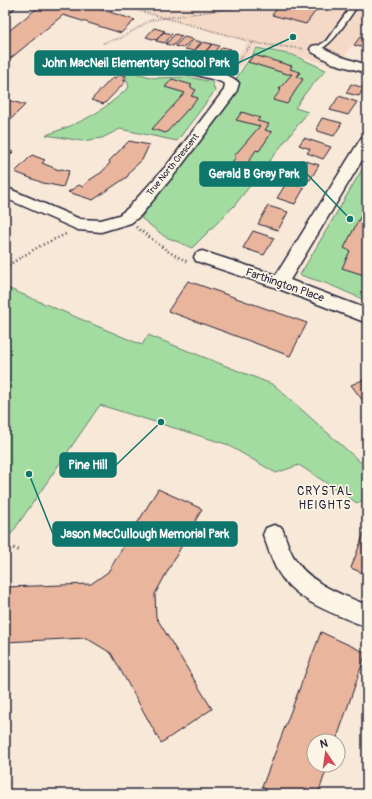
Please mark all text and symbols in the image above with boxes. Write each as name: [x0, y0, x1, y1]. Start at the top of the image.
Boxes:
callout: John MacNeil Elementary School Park: [35, 51, 238, 75]
text: John MacNeil Elementary School Park: [42, 56, 231, 71]
street label: True North Crescent: [144, 131, 202, 198]
callout: Gerald B Gray Park: [200, 162, 307, 186]
text: Gerald B Gray Park: [208, 167, 301, 182]
street label: Farthington Place: [244, 266, 326, 305]
callout: Pine Hill: [60, 453, 116, 477]
text: Pine Hill: [68, 458, 108, 473]
district label: CRYSTAL HEIGHTS: [297, 484, 353, 513]
callout: Jason MacCullough Memorial Park: [53, 522, 237, 546]
text: Jason MacCullough Memorial Park: [61, 527, 230, 542]
north arrow: [306, 733, 346, 773]
text: N: [319, 736, 329, 751]

